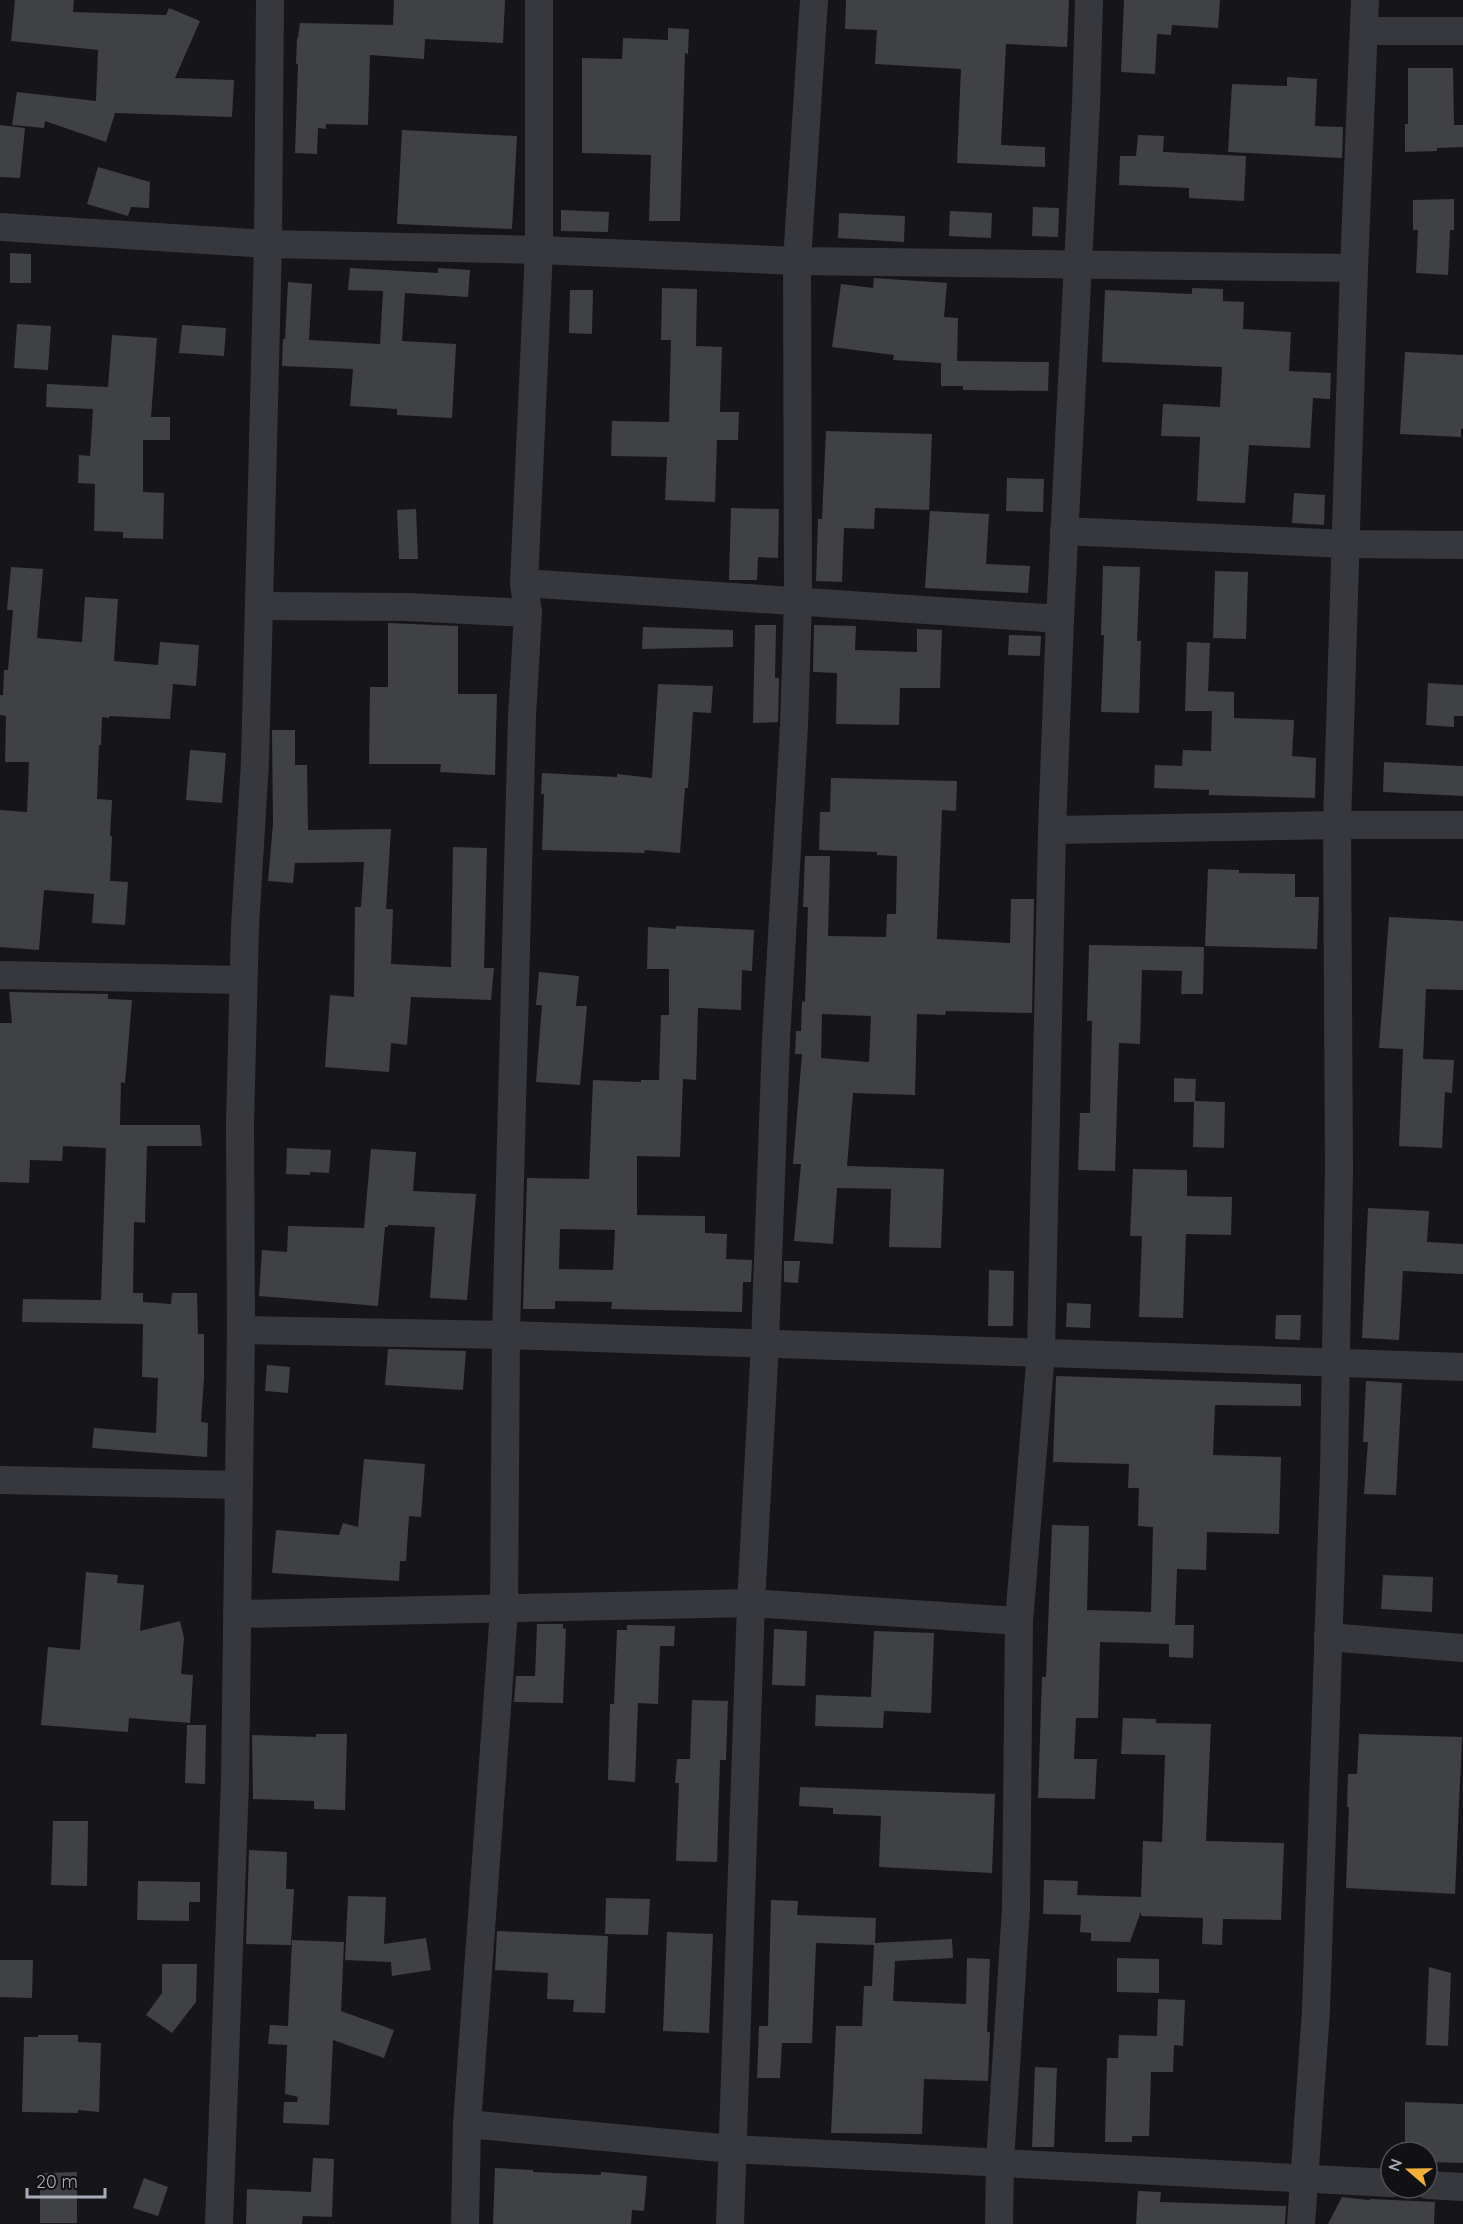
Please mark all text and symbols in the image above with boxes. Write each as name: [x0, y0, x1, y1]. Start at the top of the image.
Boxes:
north arrow: [1379, 2140, 1439, 2200]
text: N: [1383, 2156, 1406, 2174]
scale bar: [27, 2161, 105, 2199]
text: 20 m: [36, 2170, 78, 2193]

